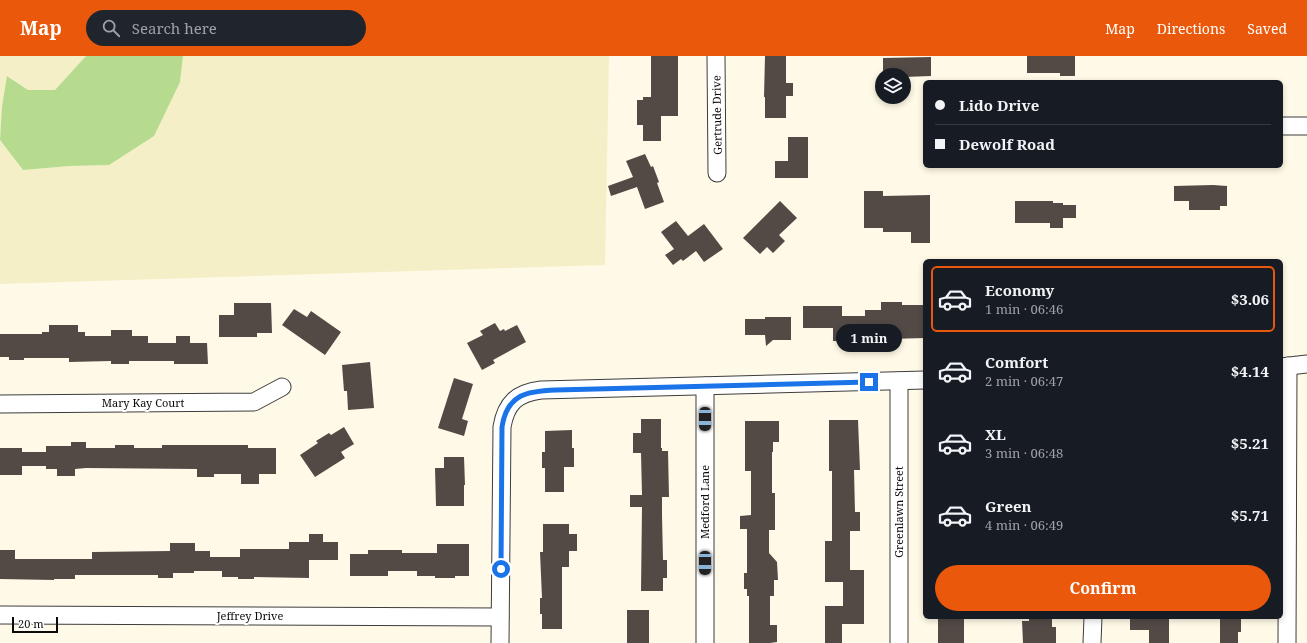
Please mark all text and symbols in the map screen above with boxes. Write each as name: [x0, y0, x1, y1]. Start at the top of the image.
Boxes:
search box: [86, 10, 366, 46]
text: Map: [20, 15, 62, 41]
icon: search: [100, 17, 122, 39]
text: Search here: [132, 18, 217, 38]
text: Map: [1105, 19, 1135, 38]
text: Directions: [1157, 19, 1225, 38]
text: Saved: [1247, 19, 1287, 38]
map controls: [875, 68, 911, 104]
button: layers: [875, 68, 911, 104]
street label: Gertrude Drive: [708, 75, 725, 155]
text: Lido Drive: [959, 95, 1039, 115]
text: Dewolf Road: [959, 134, 1055, 154]
text: Economy: [985, 280, 1054, 300]
icon: car: [937, 281, 973, 317]
text: $3.06: [1231, 289, 1269, 309]
text: 1 min · 06:46: [985, 300, 1063, 318]
callout: 1 min: [836, 324, 902, 352]
text: 1 min: [851, 329, 887, 347]
text: Comfort: [985, 352, 1048, 372]
icon: car: [937, 353, 973, 389]
text: $4.14: [1231, 361, 1269, 381]
text: 2 min · 06:47: [985, 372, 1063, 390]
route end: [860, 373, 878, 391]
street label: Mary Kay Court: [102, 395, 184, 410]
car: [699, 407, 711, 431]
text: XL: [985, 424, 1006, 444]
icon: car: [937, 425, 973, 461]
text: $5.21: [1231, 433, 1269, 453]
text: 3 min · 06:48: [985, 444, 1063, 462]
street label: Medford Lane: [697, 465, 712, 539]
street label: Greenlawn Street: [891, 466, 906, 558]
text: Green: [985, 496, 1032, 516]
icon: car: [937, 497, 973, 533]
text: $5.71: [1231, 505, 1269, 525]
text: 4 min · 06:49: [985, 516, 1063, 534]
car: [699, 551, 711, 575]
route start: [492, 560, 510, 578]
button: Confirm: [935, 565, 1271, 611]
street label: Jeffrey Drive: [216, 608, 283, 623]
scale bar: [12, 615, 58, 634]
text: 20 m: [18, 616, 44, 631]

